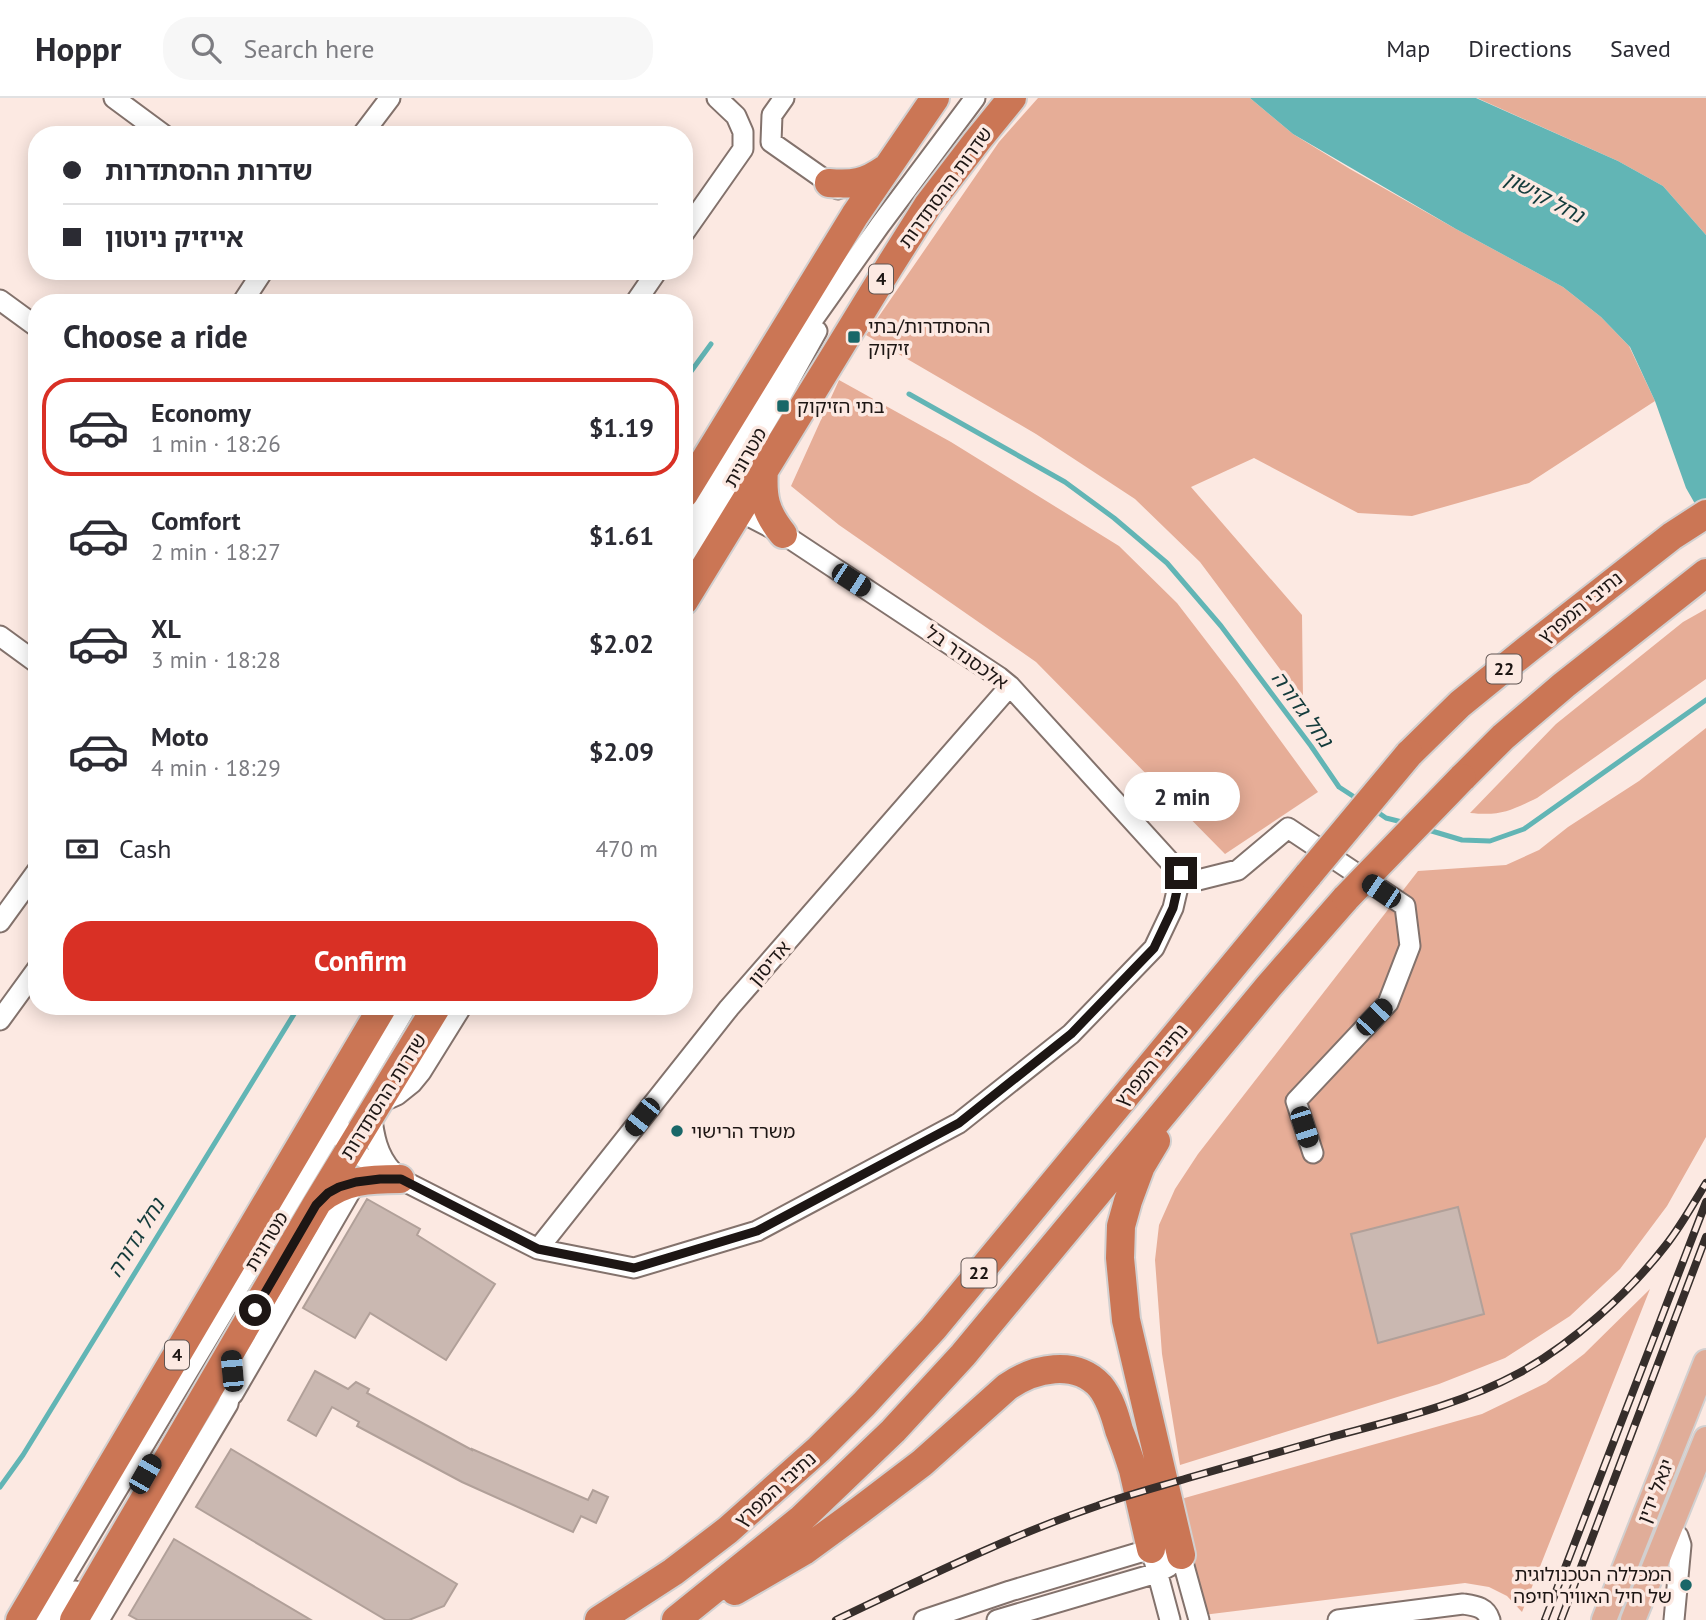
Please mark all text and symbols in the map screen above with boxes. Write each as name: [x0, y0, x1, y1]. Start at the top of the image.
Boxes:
search box: [163, 17, 653, 80]
text: Hoppr: [35, 27, 121, 70]
icon: search: [187, 29, 225, 67]
text: Search here: [243, 32, 375, 65]
text: Map: [1386, 33, 1430, 64]
text: Directions: [1468, 33, 1572, 64]
text: Saved: [1610, 33, 1671, 64]
street label: שדרות ההסתדרות: [893, 122, 997, 252]
text: שדרות ההסתדרות: [105, 154, 313, 187]
water label: נחל קישון: [1500, 164, 1590, 230]
text: אייזיק ניוטון: [105, 221, 244, 254]
road number: 4: [869, 264, 893, 294]
place label: ההסתדרות/בתי זיקוק: [868, 314, 990, 360]
text: Choose a ride: [63, 315, 248, 357]
marker: ההסתדרות/בתי זיקוק: [846, 329, 862, 345]
place label: בתי הזיקוק: [797, 394, 885, 418]
icon: car: [67, 396, 130, 459]
text: Economy: [151, 396, 251, 429]
marker: בתי הזיקוק: [775, 398, 791, 414]
text: $1.19: [589, 411, 654, 444]
street label: מטרונית: [718, 423, 772, 491]
text: 1 min · 18:26: [151, 429, 281, 458]
icon: car: [67, 504, 130, 567]
text: Comfort: [151, 504, 241, 537]
text: $1.61: [589, 519, 654, 552]
text: 2 min · 18:27: [151, 537, 281, 566]
car: [828, 560, 875, 600]
street label: נתיבי המפרץ: [1533, 566, 1627, 648]
icon: car: [67, 612, 130, 675]
text: XL: [151, 612, 181, 645]
street label: אלכסנדר בל: [921, 620, 1013, 694]
text: $2.02: [589, 627, 654, 660]
text: 3 min · 18:28: [151, 645, 281, 674]
road number: 22: [1486, 654, 1522, 684]
water label: נחל גדורה: [1266, 665, 1340, 754]
icon: car: [67, 720, 130, 783]
text: Moto: [151, 720, 209, 753]
text: $2.09: [589, 735, 654, 768]
text: 4 min · 18:29: [151, 753, 281, 782]
callout: 2 min: [1123, 772, 1239, 820]
text: 2 min: [1154, 782, 1210, 811]
icon: cash: [63, 830, 101, 868]
text: Cash: [119, 832, 171, 865]
text: 470 m: [596, 834, 658, 863]
route end: [1165, 857, 1197, 889]
car: [1358, 871, 1405, 911]
button: Confirm: [63, 921, 658, 1001]
street label: אדיסון: [743, 936, 795, 990]
car: [1352, 995, 1397, 1039]
street label: נתיבי המפרץ: [1109, 1019, 1193, 1111]
street label: שדרות ההסתדרות: [335, 1029, 431, 1163]
car: [621, 1094, 664, 1140]
car: [1288, 1104, 1321, 1150]
place label: משרד הרישוי: [691, 1119, 795, 1143]
marker: משרד הרישוי: [669, 1123, 685, 1139]
water label: נחל גדורה: [101, 1192, 171, 1282]
street label: מטרונית: [239, 1207, 293, 1275]
road number: 22: [962, 1258, 996, 1288]
route start: [239, 1294, 271, 1326]
road number: 4: [165, 1340, 189, 1370]
car: [220, 1349, 245, 1393]
street label: נתיבי המפרץ: [729, 1446, 821, 1532]
car: [126, 1451, 165, 1497]
street label: יגאל ידין: [1631, 1455, 1679, 1527]
place label: המכללה הטכנולוגית של חיל האוויר חיפה: [1513, 1562, 1672, 1608]
marker: המכללה הטכנולוגית של חיל האוויר חיפה: [1678, 1577, 1694, 1593]

